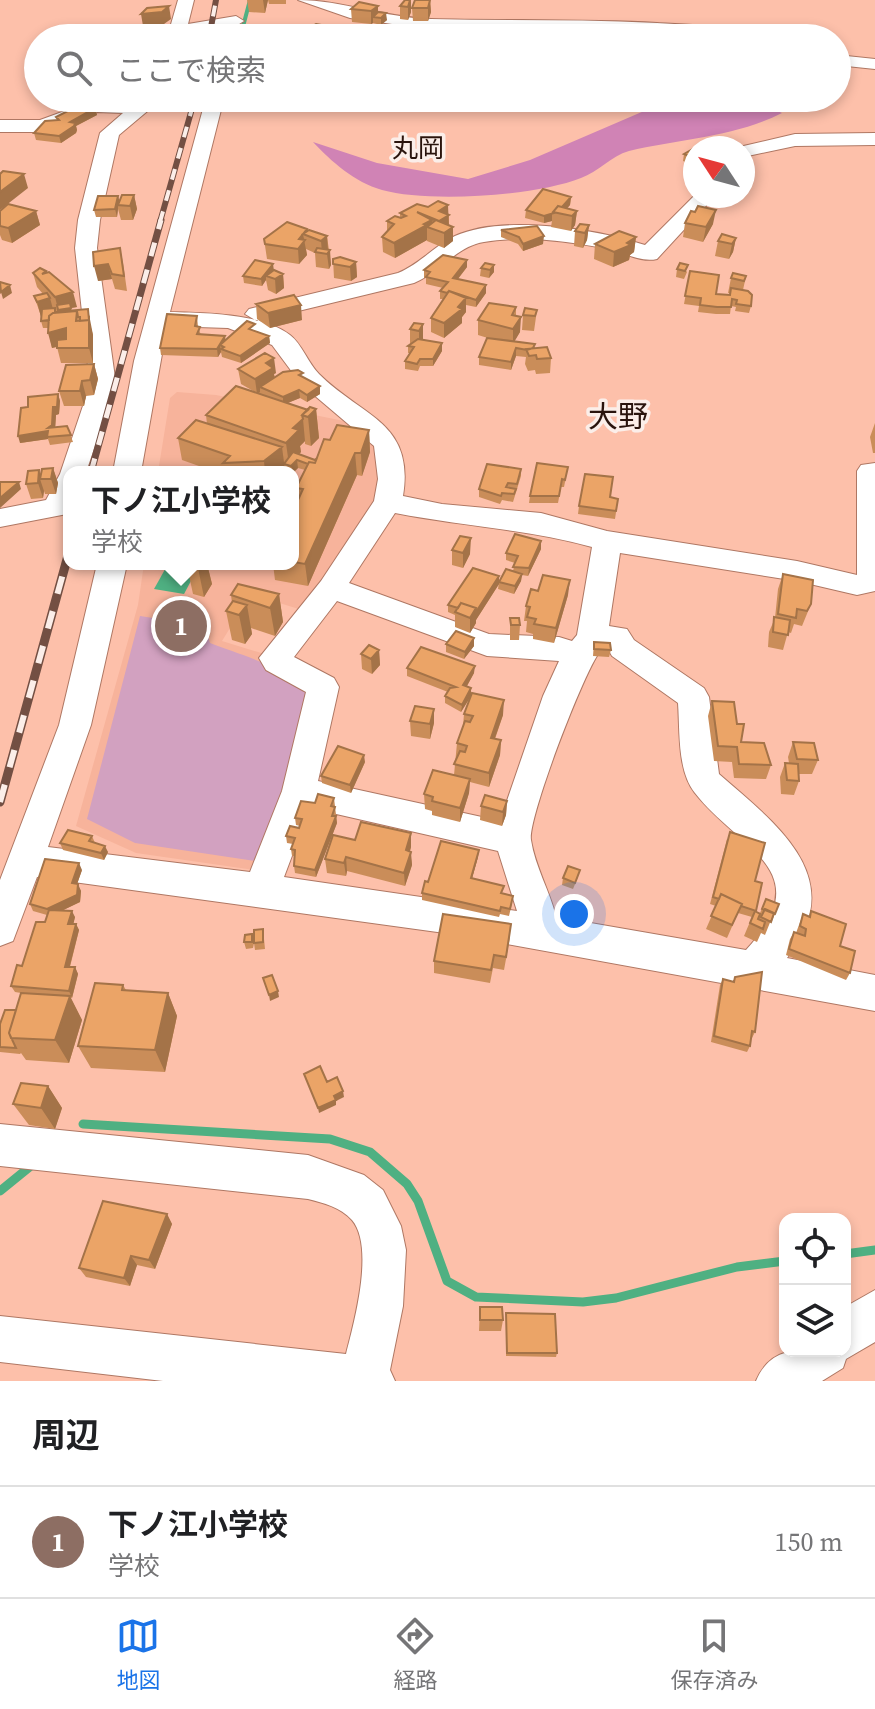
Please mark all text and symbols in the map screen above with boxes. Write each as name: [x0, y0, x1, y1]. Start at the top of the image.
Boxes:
search box: [24, 24, 851, 112]
icon: search: [52, 46, 96, 90]
text: ここで検索: [116, 50, 266, 91]
district label: 丸岡: [392, 130, 444, 166]
north arrow: [683, 136, 755, 208]
district label: 大野: [588, 396, 648, 437]
popup: [63, 466, 299, 570]
text: 下ノ江小学校: [91, 480, 271, 521]
text: 学校: [91, 524, 143, 560]
pin: 1: [155, 596, 207, 656]
your location: [554, 894, 594, 934]
map controls: [779, 1213, 851, 1357]
button: locate: [779, 1213, 851, 1285]
button: layers: [779, 1285, 851, 1357]
text: 周辺: [32, 1412, 100, 1458]
text: 下ノ江小学校: [108, 1504, 288, 1545]
text: 1: [51, 1524, 65, 1560]
text: 150 m: [775, 1524, 843, 1560]
text: 学校: [108, 1548, 160, 1584]
tab: 地図: [116, 1614, 161, 1695]
tab: 経路: [393, 1614, 438, 1695]
tab: 保存済み: [670, 1614, 759, 1695]

